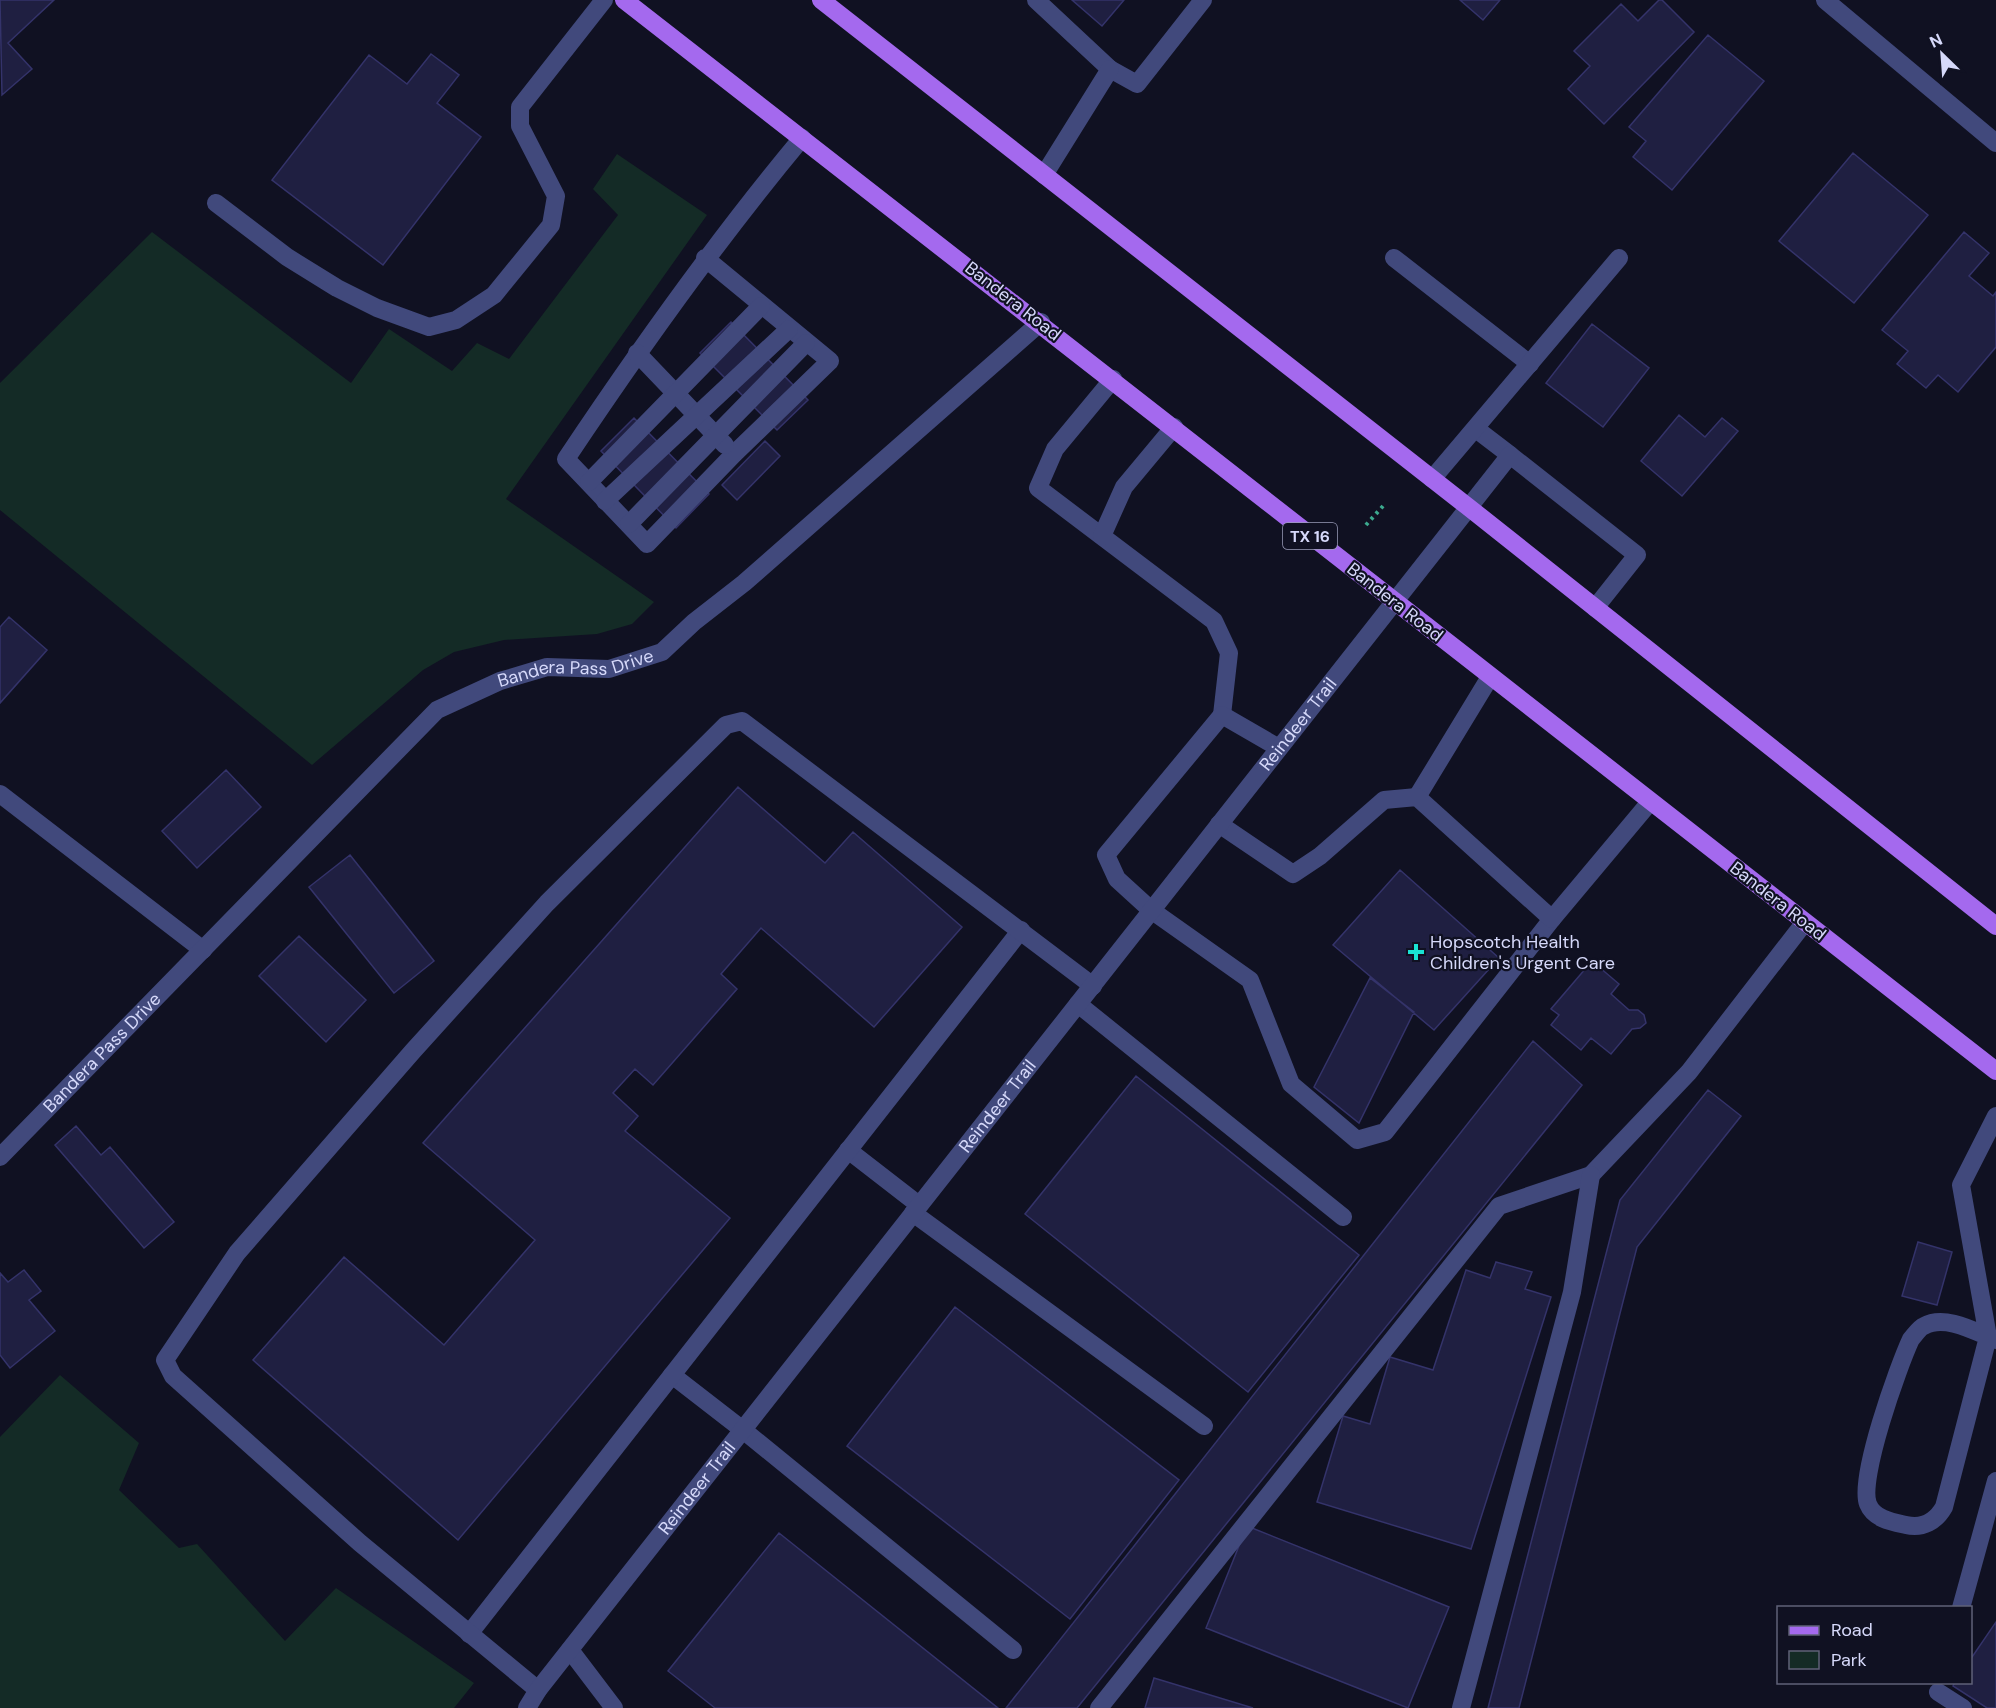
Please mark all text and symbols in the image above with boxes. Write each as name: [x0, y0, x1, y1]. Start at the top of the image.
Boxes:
north arrow: [1912, 24, 1972, 84]
text: N: [1926, 29, 1946, 53]
street label: Bandera Road: [960, 256, 1066, 346]
road number: TX 16: [1283, 523, 1337, 549]
street label: Bandera Road: [1342, 557, 1448, 647]
street label: Bandera Pass Drive: [495, 644, 657, 693]
street label: Reindeer Trail: [1254, 673, 1342, 776]
street label: Bandera Road: [1725, 856, 1831, 946]
place label: Hopscotch Health Children's Urgent Care: [1430, 930, 1615, 975]
marker: Hopscotch Health Children's Urgent Care: [1407, 943, 1425, 961]
street label: Bandera Pass Drive: [38, 987, 166, 1118]
street label: Reindeer Trail: [953, 1055, 1042, 1158]
street label: Reindeer Trail: [653, 1437, 741, 1540]
legend: [1777, 1606, 1972, 1684]
text: Road: [1831, 1618, 1873, 1642]
text: Park: [1831, 1648, 1867, 1672]

